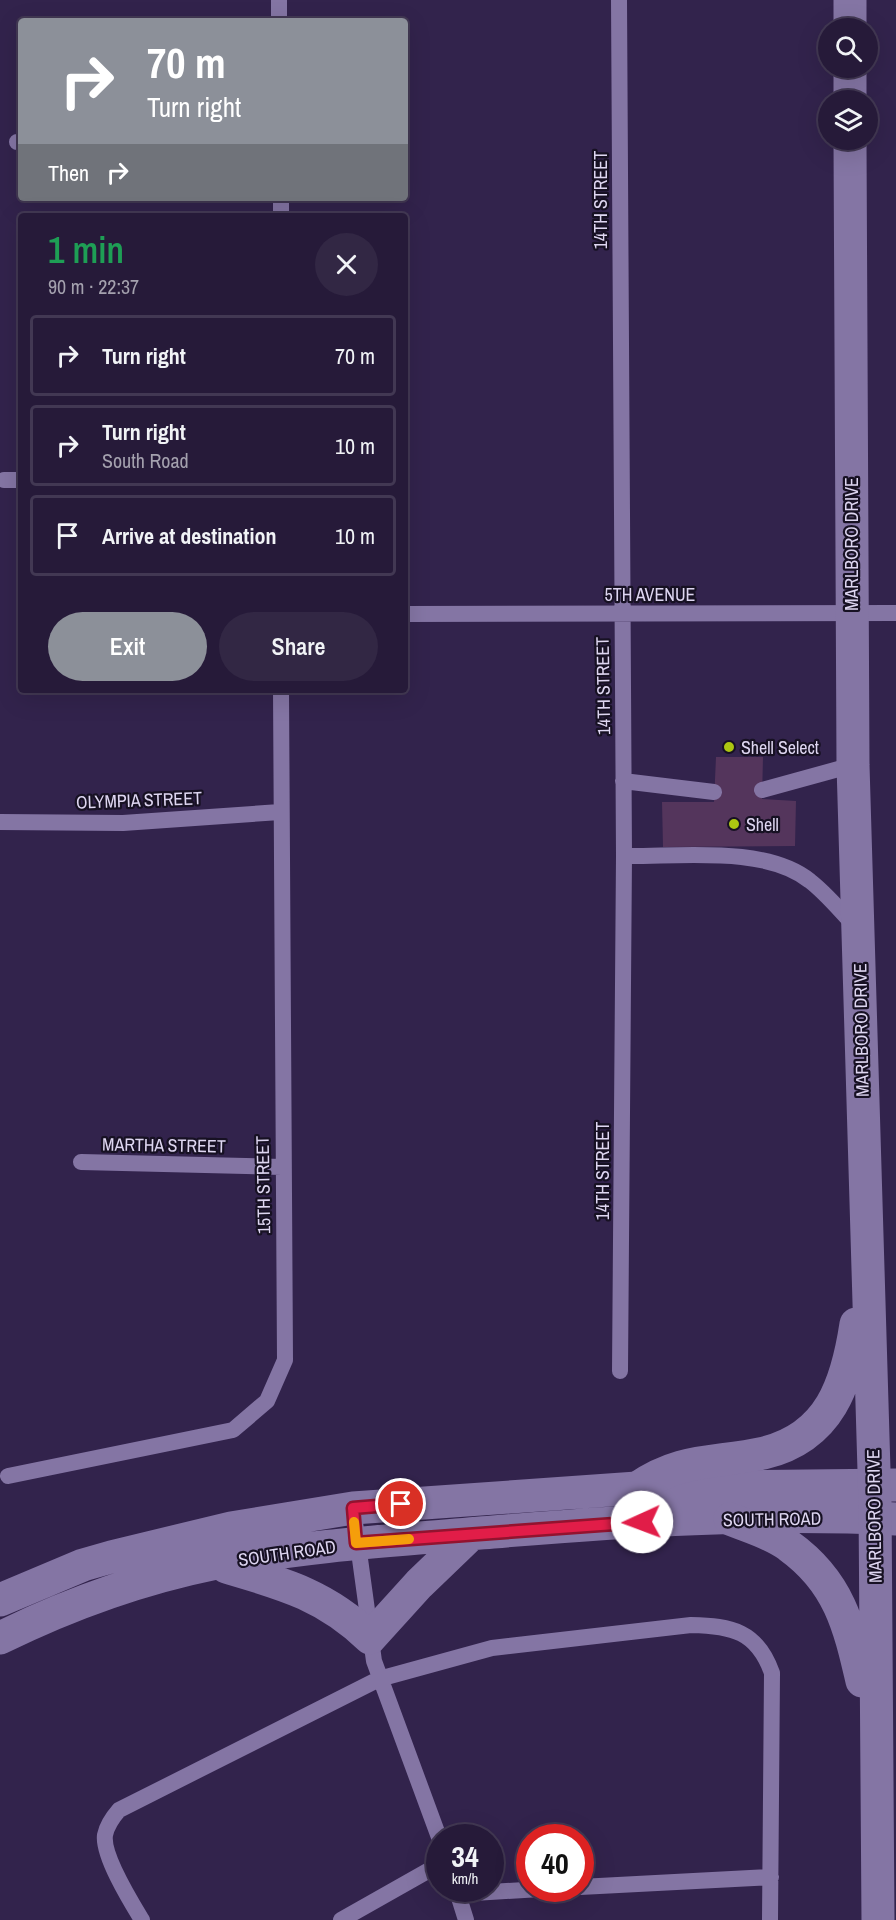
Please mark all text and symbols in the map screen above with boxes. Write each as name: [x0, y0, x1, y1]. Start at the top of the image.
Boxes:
map controls: [818, 18, 878, 150]
button: search: [818, 18, 878, 78]
text: 70 m: [147, 35, 226, 91]
icon: right: [48, 42, 126, 120]
text: Turn right: [147, 89, 241, 125]
button: layers: [818, 90, 878, 150]
street label: 14TH STREET: [588, 151, 613, 249]
icon: right: [101, 156, 134, 189]
text: Then: [48, 158, 89, 188]
text: 1 min: [48, 226, 124, 274]
button: close: [315, 233, 378, 296]
text: 90 m · 22:37: [48, 273, 139, 300]
icon: right: [51, 339, 84, 372]
text: Turn right: [102, 341, 186, 371]
text: 70 m: [335, 341, 375, 371]
text: Turn right: [102, 417, 186, 447]
icon: right: [51, 429, 84, 462]
text: 10 m: [335, 431, 375, 461]
text: South Road: [102, 447, 189, 474]
street label: MARLBORO DRIVE: [839, 477, 864, 611]
icon: arrive: [51, 519, 84, 552]
text: Arrive at destination: [102, 521, 276, 551]
text: 10 m: [335, 521, 375, 551]
street label: 5TH AVENUE: [605, 582, 695, 607]
button: Exit: [48, 612, 207, 681]
button: Share: [219, 612, 378, 681]
street label: 14TH STREET: [590, 637, 616, 735]
place label: Shell Select: [741, 735, 819, 760]
marker: Shell Select: [722, 740, 736, 754]
street label: OLYMPIA STREET: [76, 785, 202, 815]
place label: Shell: [746, 812, 779, 837]
marker: Shell: [727, 817, 741, 831]
street label: MARLBORO DRIVE: [847, 963, 875, 1097]
street label: 14TH STREET: [590, 1122, 615, 1220]
street label: MARTHA STREET: [102, 1131, 226, 1159]
street label: 15TH STREET: [250, 1136, 276, 1234]
street label: MARLBORO DRIVE: [860, 1449, 888, 1583]
pin: [375, 1478, 426, 1529]
icon: arrive: [384, 1487, 417, 1520]
position arrow: [610, 1490, 674, 1554]
street label: SOUTH ROAD: [723, 1506, 821, 1532]
street label: SOUTH ROAD: [237, 1534, 337, 1572]
speed limit sign: 40: [516, 1824, 594, 1902]
text: 34: [451, 1836, 479, 1876]
text: km/h: [452, 1868, 478, 1889]

